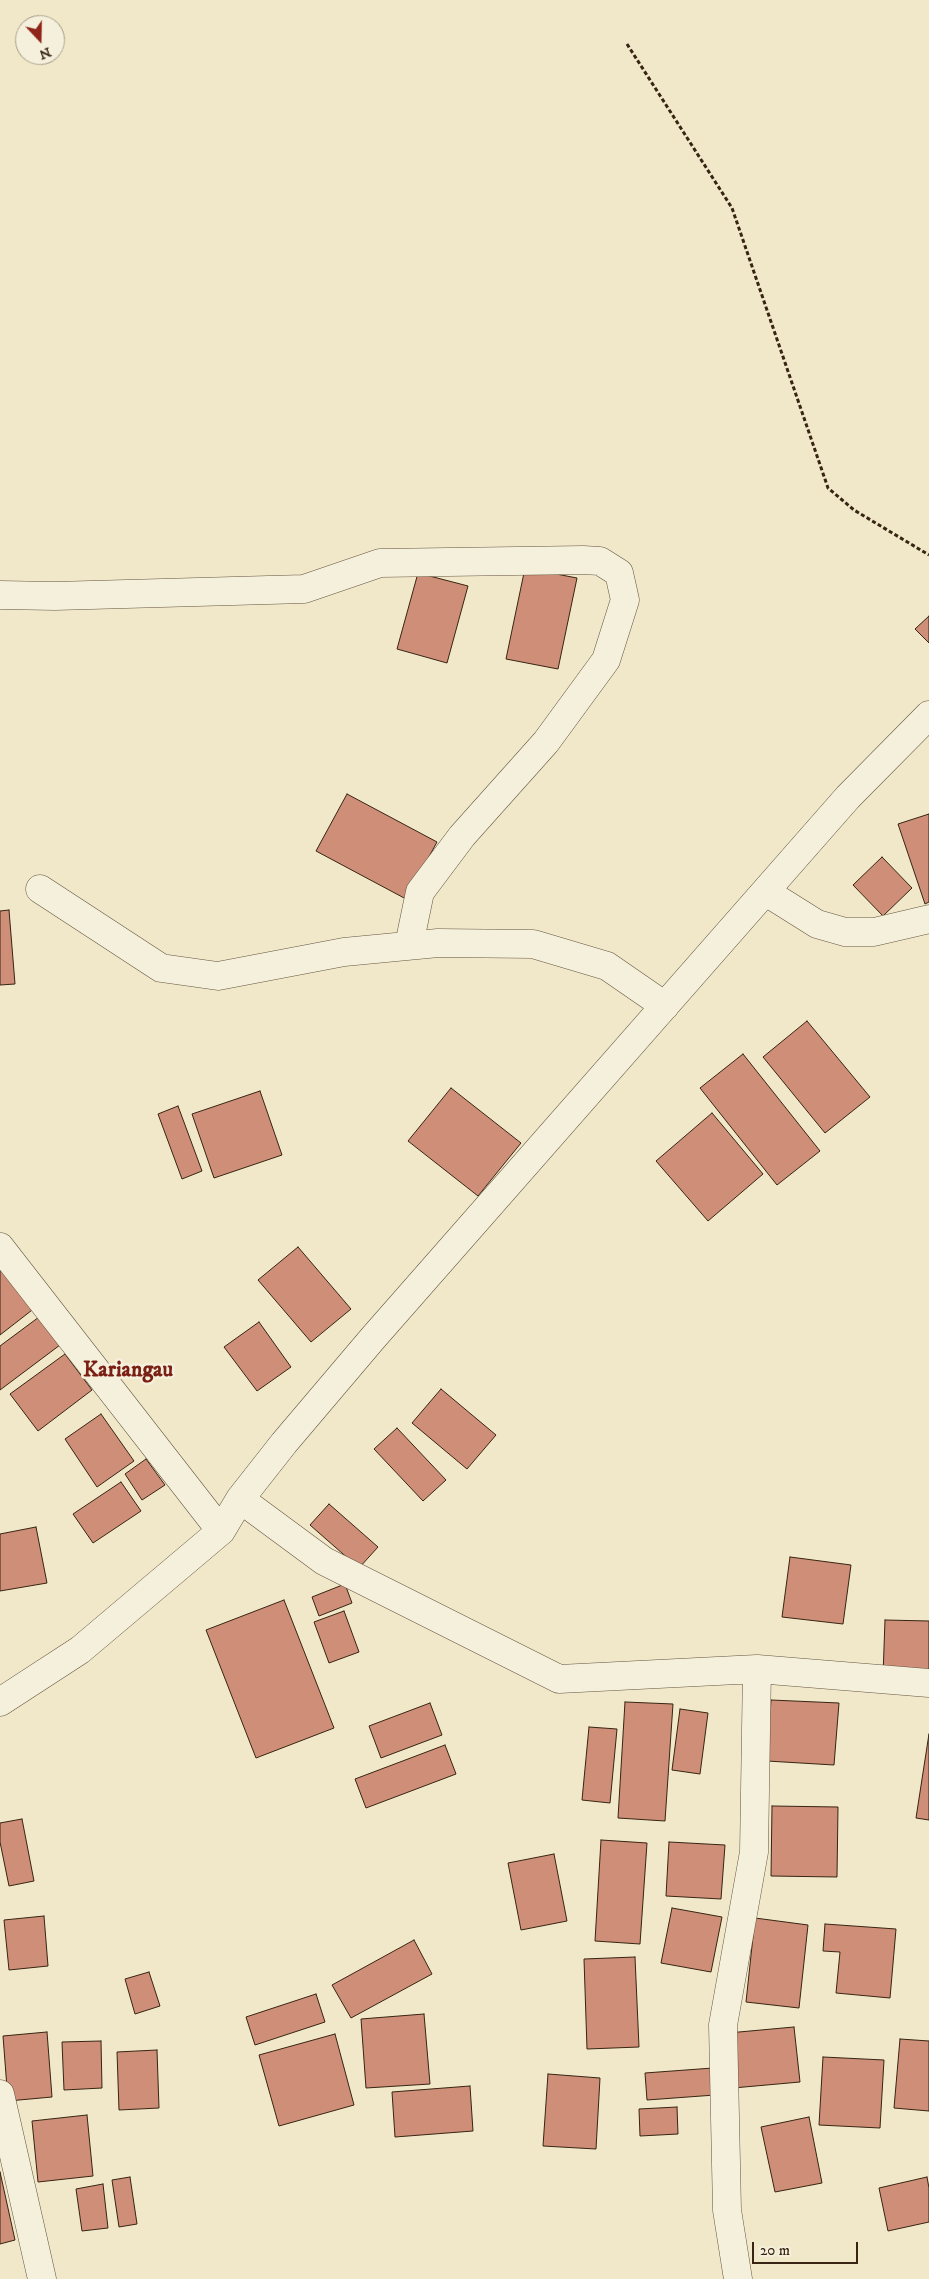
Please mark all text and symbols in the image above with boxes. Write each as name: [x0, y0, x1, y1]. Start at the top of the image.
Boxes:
north arrow: [15, 15, 65, 65]
text: N: [36, 43, 54, 64]
district label: Kariangau: [83, 1358, 173, 1384]
scale bar: [754, 2232, 860, 2264]
text: 20 m: [760, 2241, 790, 2260]

